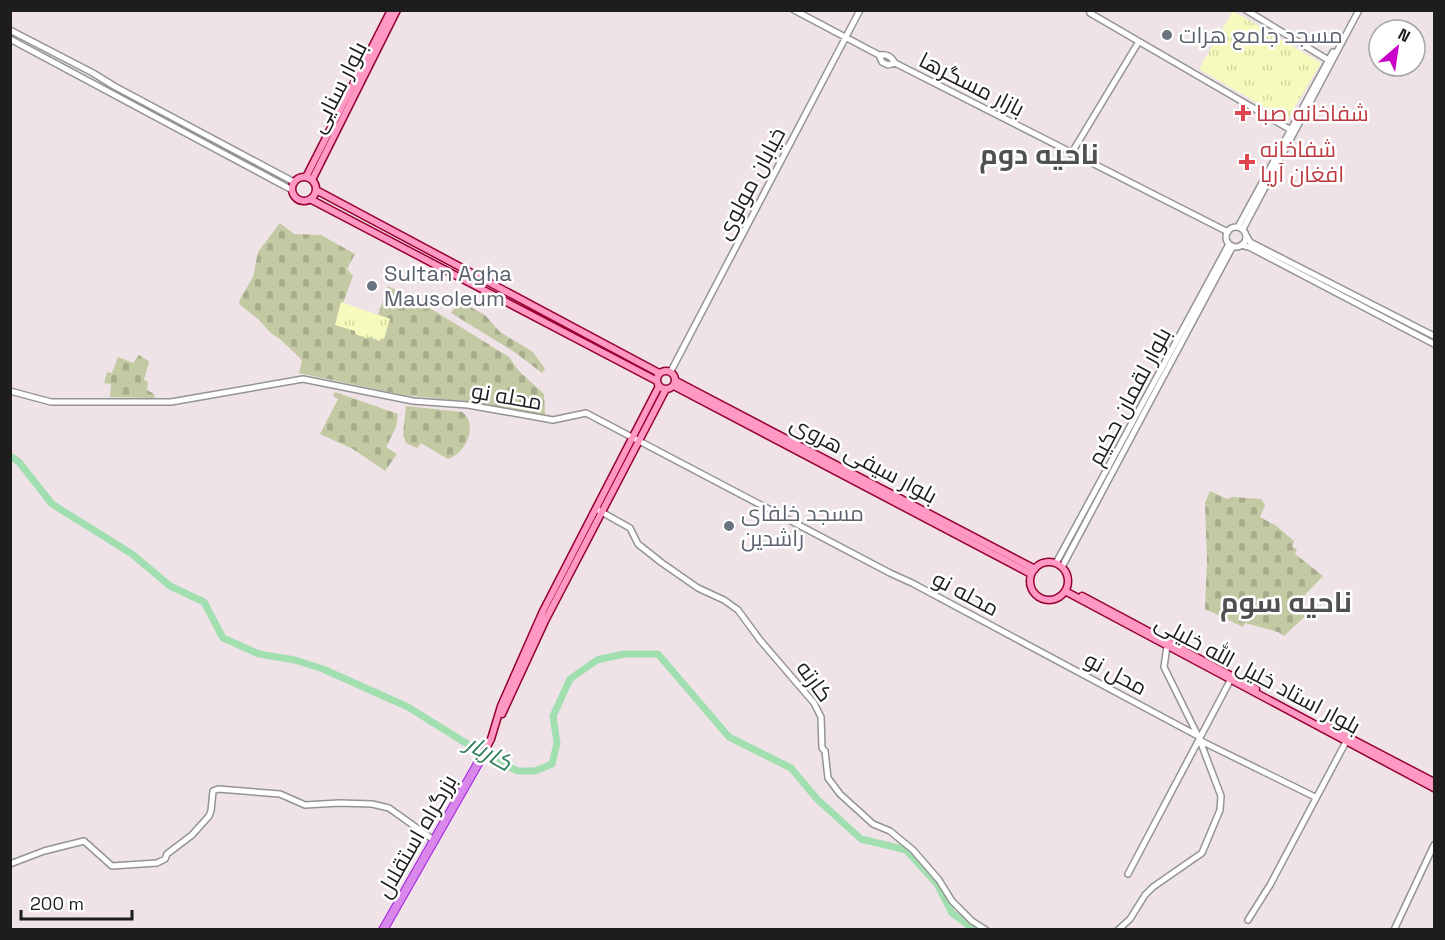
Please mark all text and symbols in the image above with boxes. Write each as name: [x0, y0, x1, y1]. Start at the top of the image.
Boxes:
north arrow: [1367, 18, 1427, 78]
place label: مسجد جامع هرات: [1179, 21, 1343, 50]
text: N: [1394, 24, 1414, 47]
marker: مسجد جامع هرات: [1160, 28, 1174, 42]
street label: بلوار سنایی: [303, 36, 373, 138]
street label: بازار مسگرها: [915, 45, 1029, 123]
place label: شفاخانه صبا: [1256, 99, 1369, 127]
marker: شفاخانه صبا: [1234, 104, 1252, 122]
street label: خیابان مولوی: [709, 122, 791, 244]
place label: شفاخانه افغان آریا: [1260, 135, 1344, 188]
district label: ناحیه دوم: [979, 136, 1099, 174]
marker: شفاخانه افغان آریا: [1238, 153, 1256, 171]
place label: Sultan Agha Mausoleum: [384, 259, 512, 312]
marker: Sultan Agha Mausoleum: [365, 279, 379, 293]
street label: بلوار لقمان حکیم: [1081, 322, 1179, 471]
street label: محله نو: [470, 376, 544, 416]
street label: بلوار سیفی هروی: [786, 409, 942, 509]
place label: مسجد خلفای راشدین: [741, 499, 864, 552]
marker: مسجد خلفای راشدین: [722, 519, 736, 533]
street label: محله نو: [928, 564, 1004, 622]
district label: ناحیه سوم: [1220, 584, 1352, 622]
street label: بلوار استاد خلیل الله خلیلی: [1150, 608, 1366, 740]
street label: محل نو: [1080, 645, 1152, 701]
street label: کارته: [791, 655, 839, 707]
water label: کاربار: [458, 726, 518, 778]
street label: بزرگراه استقلال: [369, 769, 463, 903]
scale bar: [21, 883, 132, 921]
text: 200 m: [30, 892, 84, 915]

